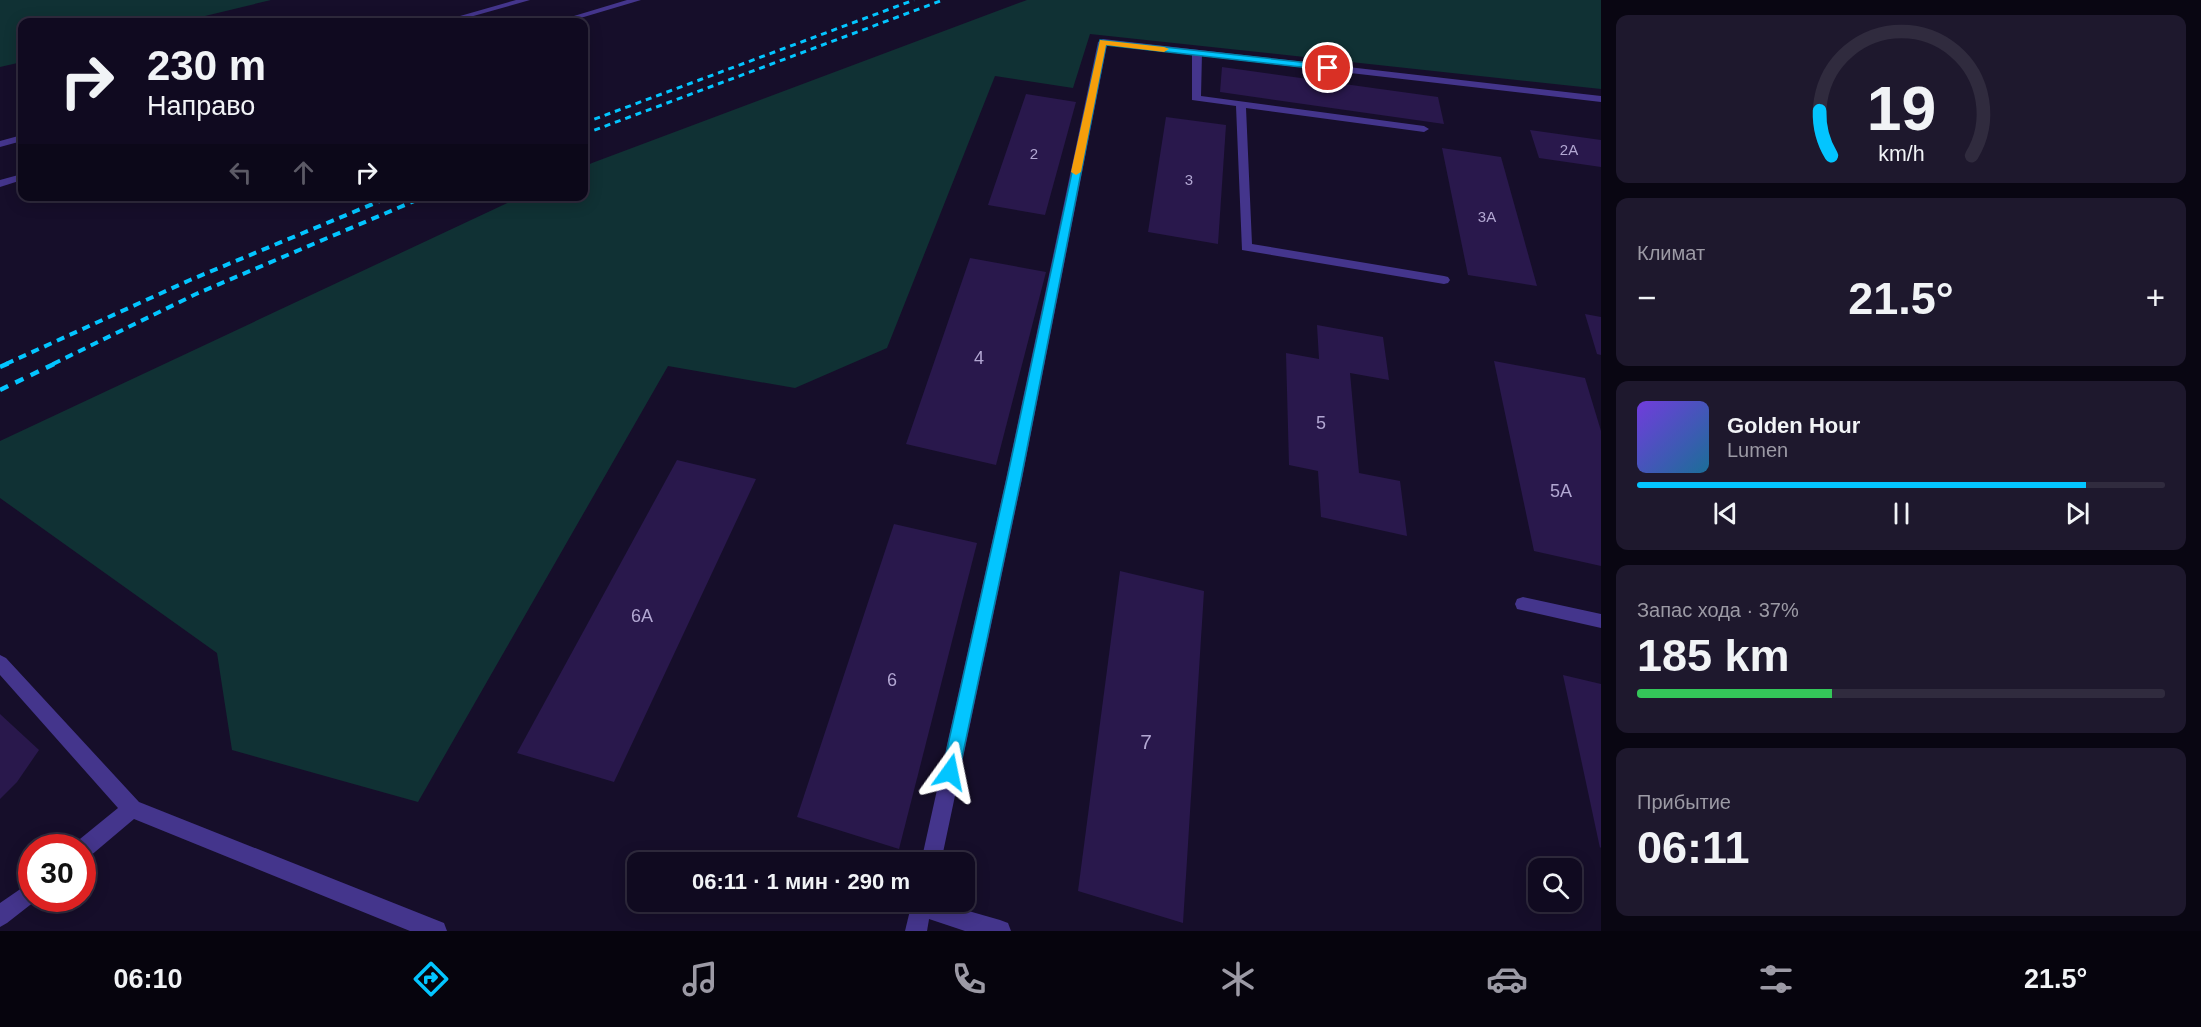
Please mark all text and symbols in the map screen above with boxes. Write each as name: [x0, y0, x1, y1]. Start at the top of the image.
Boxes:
icon: right: [48, 42, 126, 120]
text: 230 m: [147, 42, 266, 89]
pin: [1302, 42, 1353, 93]
icon: arrive: [1311, 51, 1344, 84]
text: 19: [1866, 74, 1936, 143]
text: Направо: [147, 91, 255, 121]
house number: 2А: [1560, 141, 1578, 158]
text: km/h: [1878, 142, 1924, 166]
house number: 2: [1030, 145, 1038, 162]
icon: left: [224, 156, 257, 189]
icon: ahead: [287, 156, 320, 189]
icon: right: [350, 156, 383, 189]
house number: 3: [1185, 171, 1193, 188]
house number: 3А: [1478, 208, 1496, 225]
text: Климат: [1637, 242, 1705, 264]
text: 21.5°: [1848, 273, 1954, 324]
text: −: [1637, 279, 1656, 316]
text: +: [2146, 279, 2165, 316]
house number: 4: [974, 348, 984, 368]
house number: 5: [1316, 413, 1326, 433]
text: Golden Hour: [1727, 413, 1860, 438]
text: Lumen: [1727, 439, 1788, 461]
house number: 5А: [1550, 481, 1572, 501]
icon: previous: [1709, 497, 1742, 530]
icon: pause: [1885, 497, 1918, 530]
icon: next: [2061, 497, 2094, 530]
text: Запас хода · 37%: [1637, 599, 1799, 621]
house number: 6А: [631, 606, 653, 626]
text: 185 km: [1637, 630, 1790, 681]
house number: 6: [887, 670, 897, 690]
house number: 7: [1140, 730, 1152, 753]
position arrow: [918, 740, 982, 804]
text: Прибытие: [1637, 791, 1731, 813]
text: 06:11: [1637, 822, 1750, 873]
speed limit sign: 30: [18, 834, 96, 912]
map controls: [1528, 858, 1582, 912]
button: search: [1528, 858, 1582, 912]
text: 06:11 · 1 мин · 290 m: [692, 869, 910, 894]
icon: directions: [410, 958, 452, 1000]
icon: music: [679, 958, 721, 1000]
icon: phone: [948, 958, 990, 1000]
icon: climate: [1217, 958, 1259, 1000]
icon: car: [1486, 958, 1528, 1000]
icon: filters: [1755, 958, 1797, 1000]
text: 06:10: [114, 964, 183, 994]
text: 21.5°: [2024, 964, 2087, 994]

